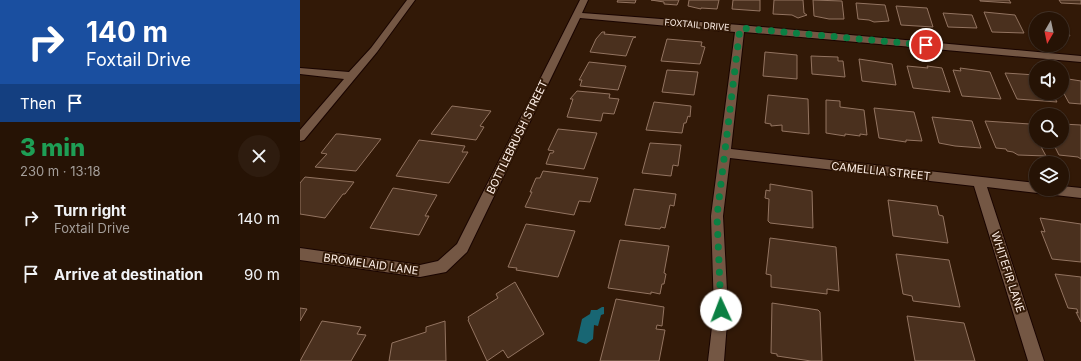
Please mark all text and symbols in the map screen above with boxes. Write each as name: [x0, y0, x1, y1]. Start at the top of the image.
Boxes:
north arrow: [1029, 12, 1069, 52]
map controls: [1029, 12, 1069, 196]
text: 140 m: [86, 15, 168, 49]
icon: right: [20, 16, 72, 68]
street label: FOXTAIL DRIVE: [664, 16, 730, 33]
pin: [909, 28, 943, 62]
icon: arrive: [915, 34, 937, 56]
text: Foxtail Drive: [86, 49, 191, 70]
button: sound: [1029, 60, 1069, 100]
street label: BOTTLEBRUSH STREET: [483, 78, 551, 196]
icon: arrive: [64, 92, 86, 114]
text: Then: [20, 94, 56, 113]
button: search: [1029, 108, 1069, 148]
text: 3 min: [20, 133, 85, 162]
button: close: [238, 135, 280, 177]
button: layers: [1029, 156, 1069, 196]
street label: CAMELLIA STREET: [831, 159, 931, 183]
text: 230 m · 13:18: [20, 163, 101, 179]
text: Turn right: [54, 201, 126, 220]
icon: right: [20, 207, 42, 229]
text: 140 m: [237, 209, 280, 228]
text: Foxtail Drive: [54, 220, 130, 236]
street label: WHITEFIR LANE: [988, 230, 1028, 314]
street label: BROMELAID LANE: [323, 250, 419, 278]
icon: arrive: [20, 263, 42, 285]
text: Arrive at destination: [54, 265, 203, 284]
text: 90 m: [244, 265, 280, 284]
position arrow: [700, 289, 742, 331]

